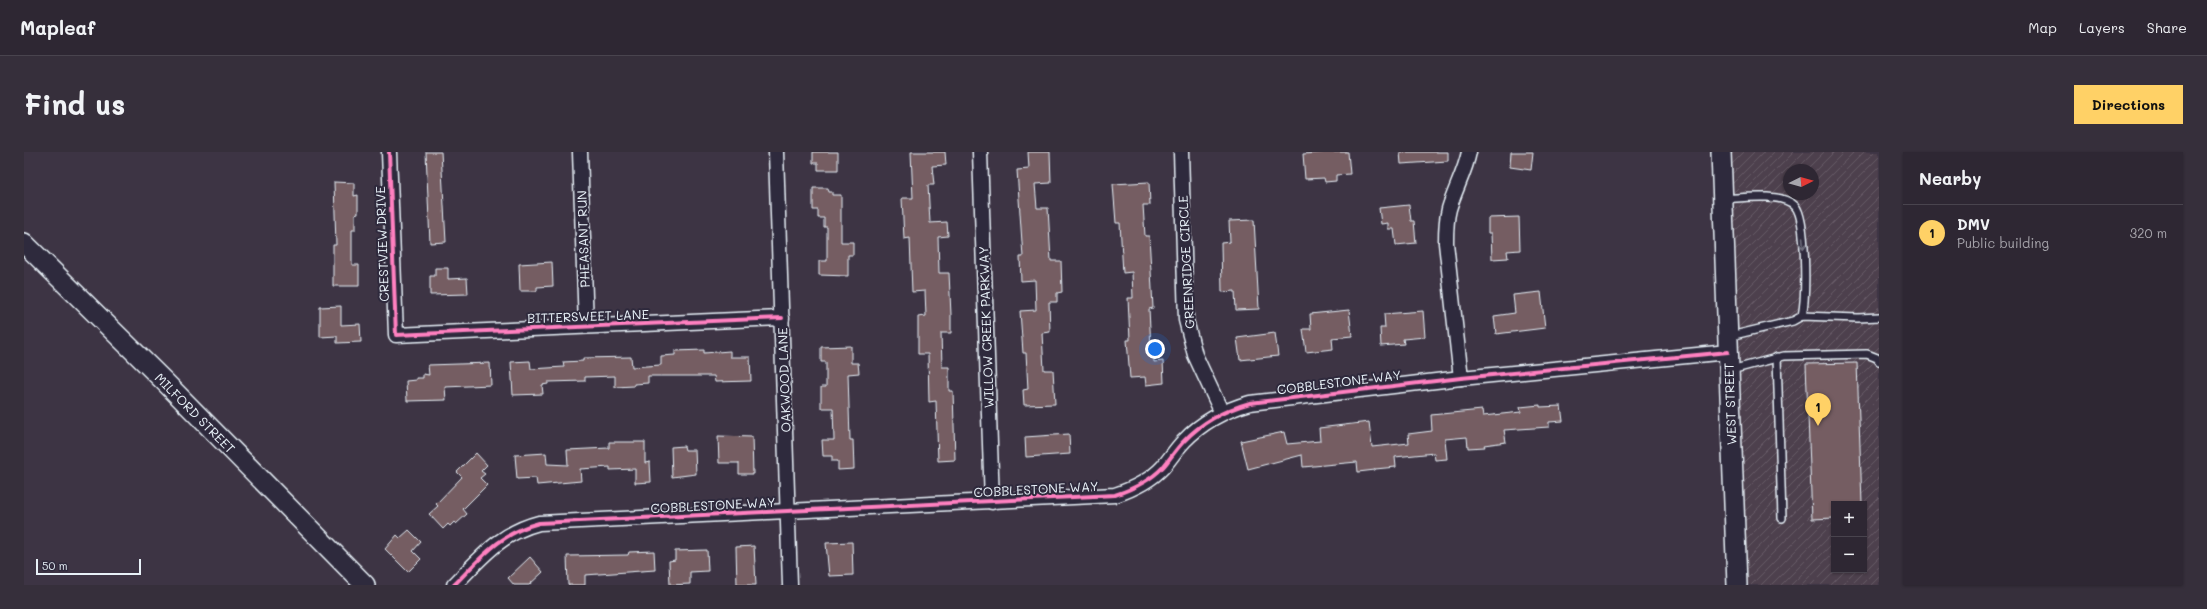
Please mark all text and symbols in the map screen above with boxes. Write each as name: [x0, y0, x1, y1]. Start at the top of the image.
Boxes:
text: Mapleaf: [20, 15, 95, 40]
text: Map: [2028, 18, 2057, 37]
text: Layers: [2079, 18, 2125, 37]
text: Share: [2147, 18, 2187, 37]
button: Directions: [2074, 85, 2183, 124]
text: Find us: [24, 86, 125, 122]
north arrow: [1783, 164, 1819, 200]
text: Nearby: [1919, 167, 1981, 189]
street label: CRESTVIEW DRIVE: [371, 186, 392, 302]
street label: PHEASANT RUN: [572, 190, 593, 288]
street label: GREENRIDGE CIRCLE: [1174, 195, 1197, 329]
text: DMV: [1957, 214, 1990, 234]
text: 1: [1929, 224, 1935, 241]
text: 320 m: [2130, 224, 2167, 241]
text: Public building: [1957, 234, 2049, 251]
one-way arrow: [1800, 236, 1807, 249]
street label: WILLOW CREEK PARKWAY: [974, 246, 997, 408]
street label: BITTERSWEET LANE: [527, 305, 649, 326]
street label: OAKWOOD LANE: [773, 327, 794, 433]
your location: [1145, 339, 1165, 359]
street label: WEST STREET: [1720, 362, 1739, 446]
street label: COBBLESTONE WAY: [1276, 365, 1402, 398]
street label: MILFORD STREET: [152, 369, 239, 456]
pin: 1: [1805, 393, 1831, 426]
street label: COBBLESTONE WAY: [973, 477, 1099, 500]
street label: COBBLESTONE WAY: [650, 493, 776, 516]
map controls: [1831, 501, 1867, 573]
button: +: [1831, 501, 1867, 537]
button: −: [1831, 537, 1867, 573]
scale bar: [36, 557, 141, 576]
text: 50 m: [42, 558, 68, 573]

